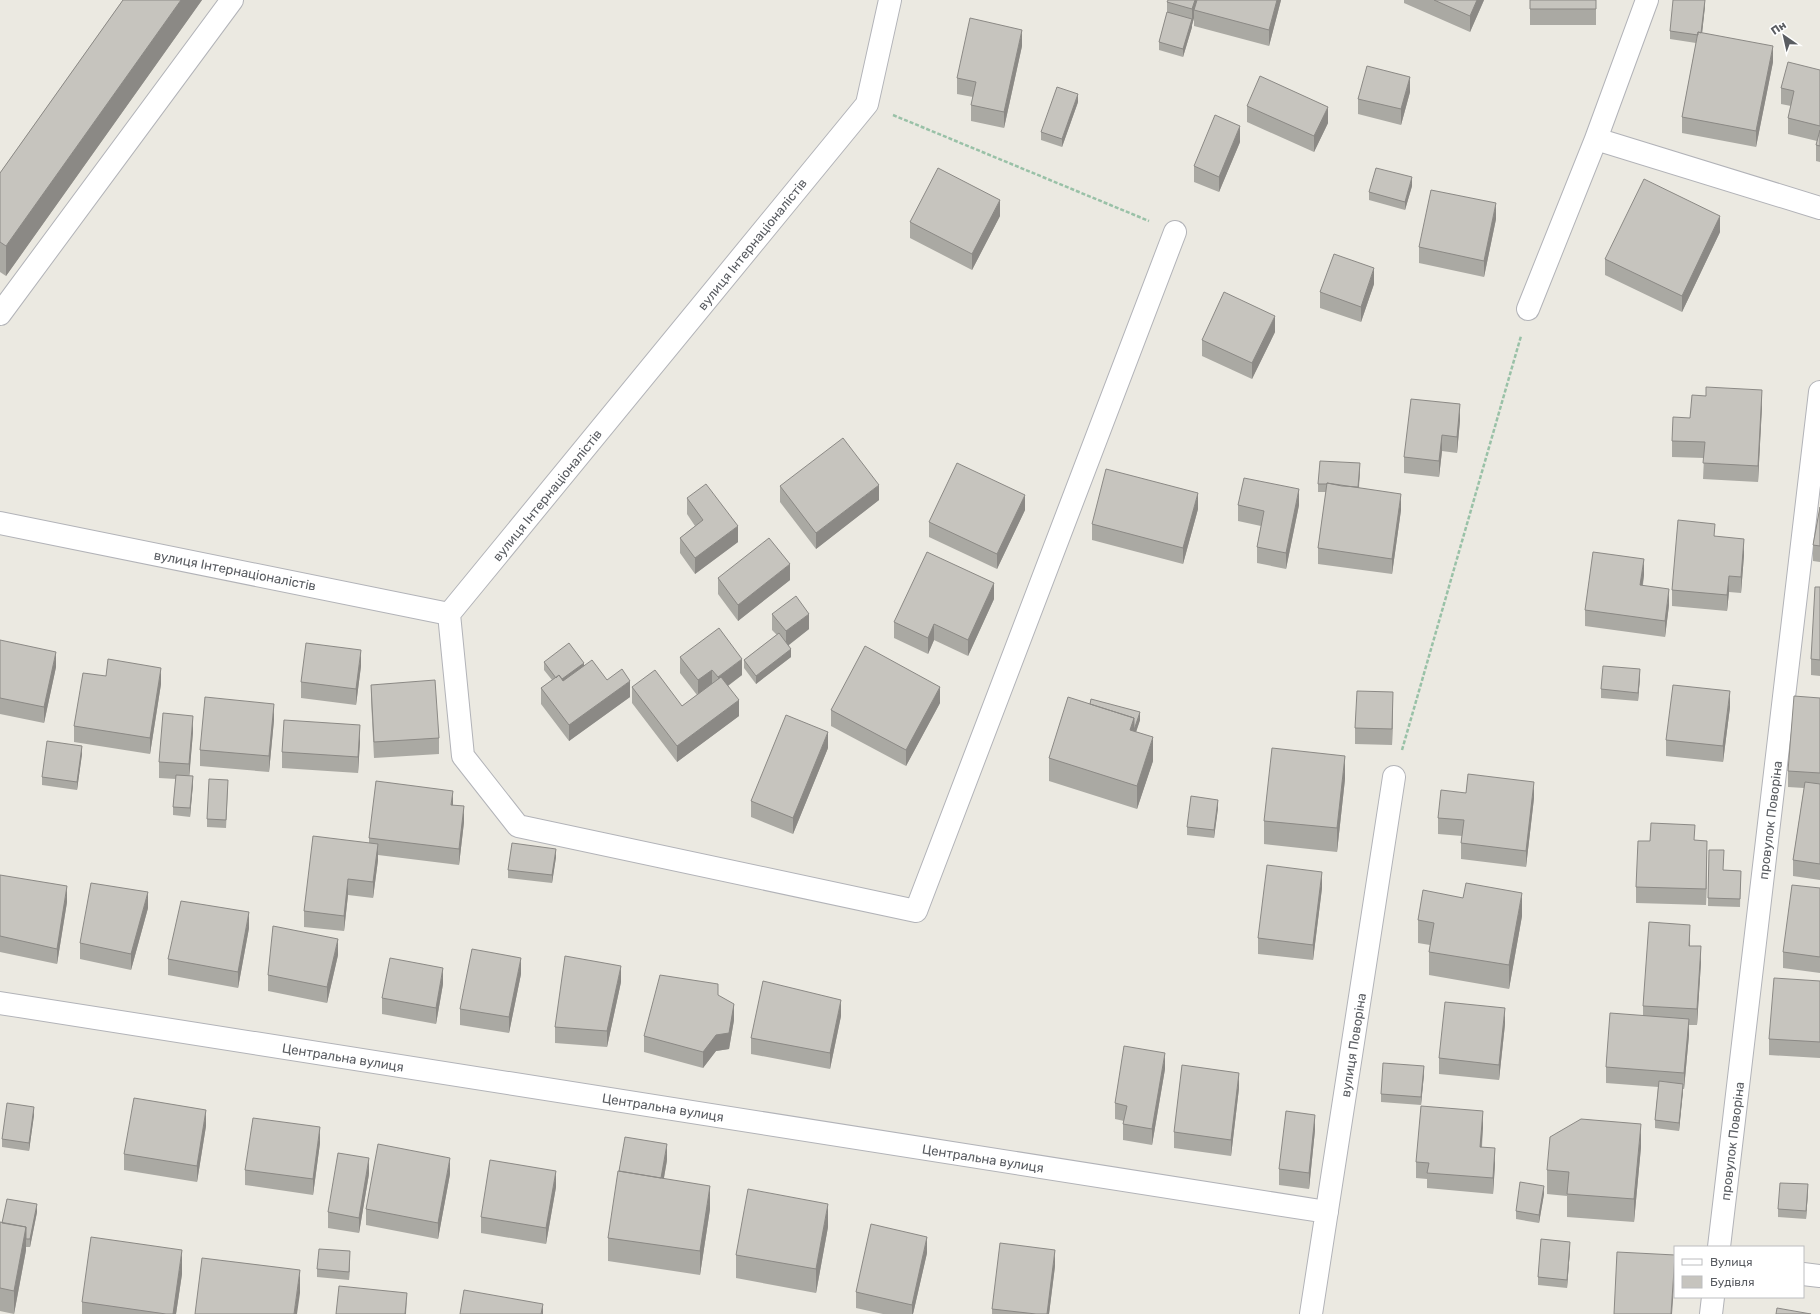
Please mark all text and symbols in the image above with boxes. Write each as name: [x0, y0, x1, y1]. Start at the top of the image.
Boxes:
north arrow: [1764, 16, 1804, 56]
text: Пн: [1769, 18, 1789, 38]
street label: вулиця Інтернаціоналістів: [695, 176, 810, 313]
street label: вулиця Інтернаціоналістів: [490, 427, 605, 564]
street label: вулиця Інтернаціоналістів: [153, 547, 317, 594]
street label: провулок Поворіна: [1756, 760, 1785, 880]
street label: вулиця Поворіна: [1338, 992, 1369, 1098]
street label: Центральна вулиця: [281, 1040, 405, 1075]
street label: провулок Поворіна: [1718, 1081, 1747, 1201]
street label: Центральна вулиця: [601, 1090, 725, 1125]
street label: Центральна вулиця: [921, 1141, 1045, 1176]
legend: [1674, 1246, 1804, 1298]
text: Вулиця: [1710, 1255, 1752, 1269]
text: Будівля: [1710, 1275, 1755, 1289]

